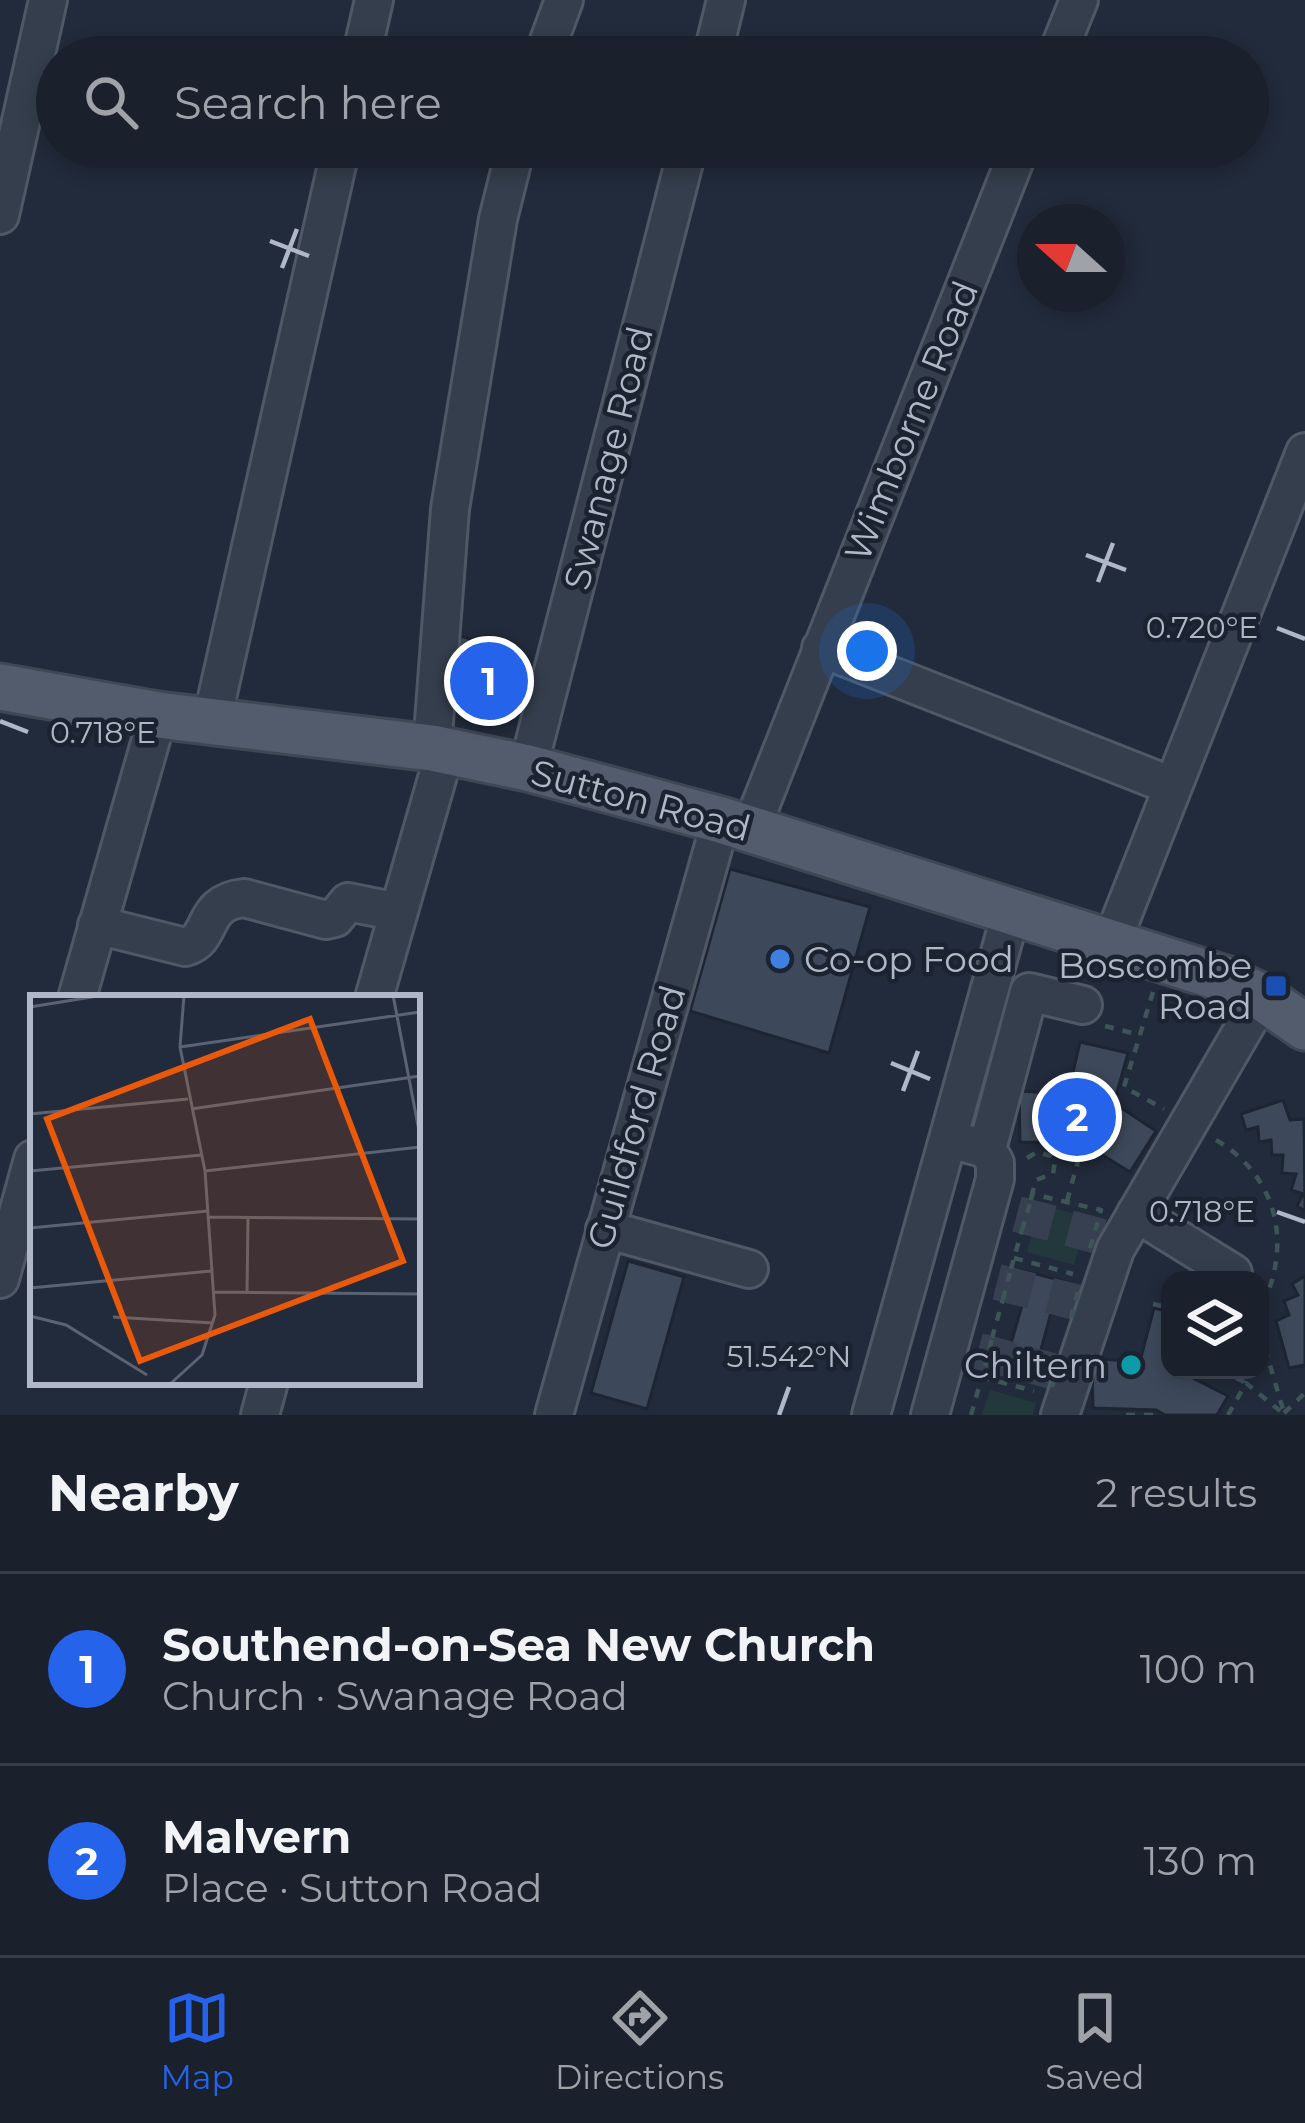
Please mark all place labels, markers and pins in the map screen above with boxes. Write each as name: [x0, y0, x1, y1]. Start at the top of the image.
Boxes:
pin: 1: [450, 636, 528, 726]
place label: Co-op Food: [804, 937, 1014, 981]
place label: Boscombe Road: [1058, 943, 1252, 1028]
marker: Co-op Food: [767, 946, 793, 972]
marker: Boscombe Road: [1263, 973, 1289, 999]
pin: 2: [1038, 1072, 1116, 1162]
place label: Chiltern: [964, 1343, 1107, 1387]
marker: Chiltern: [1118, 1352, 1144, 1378]

